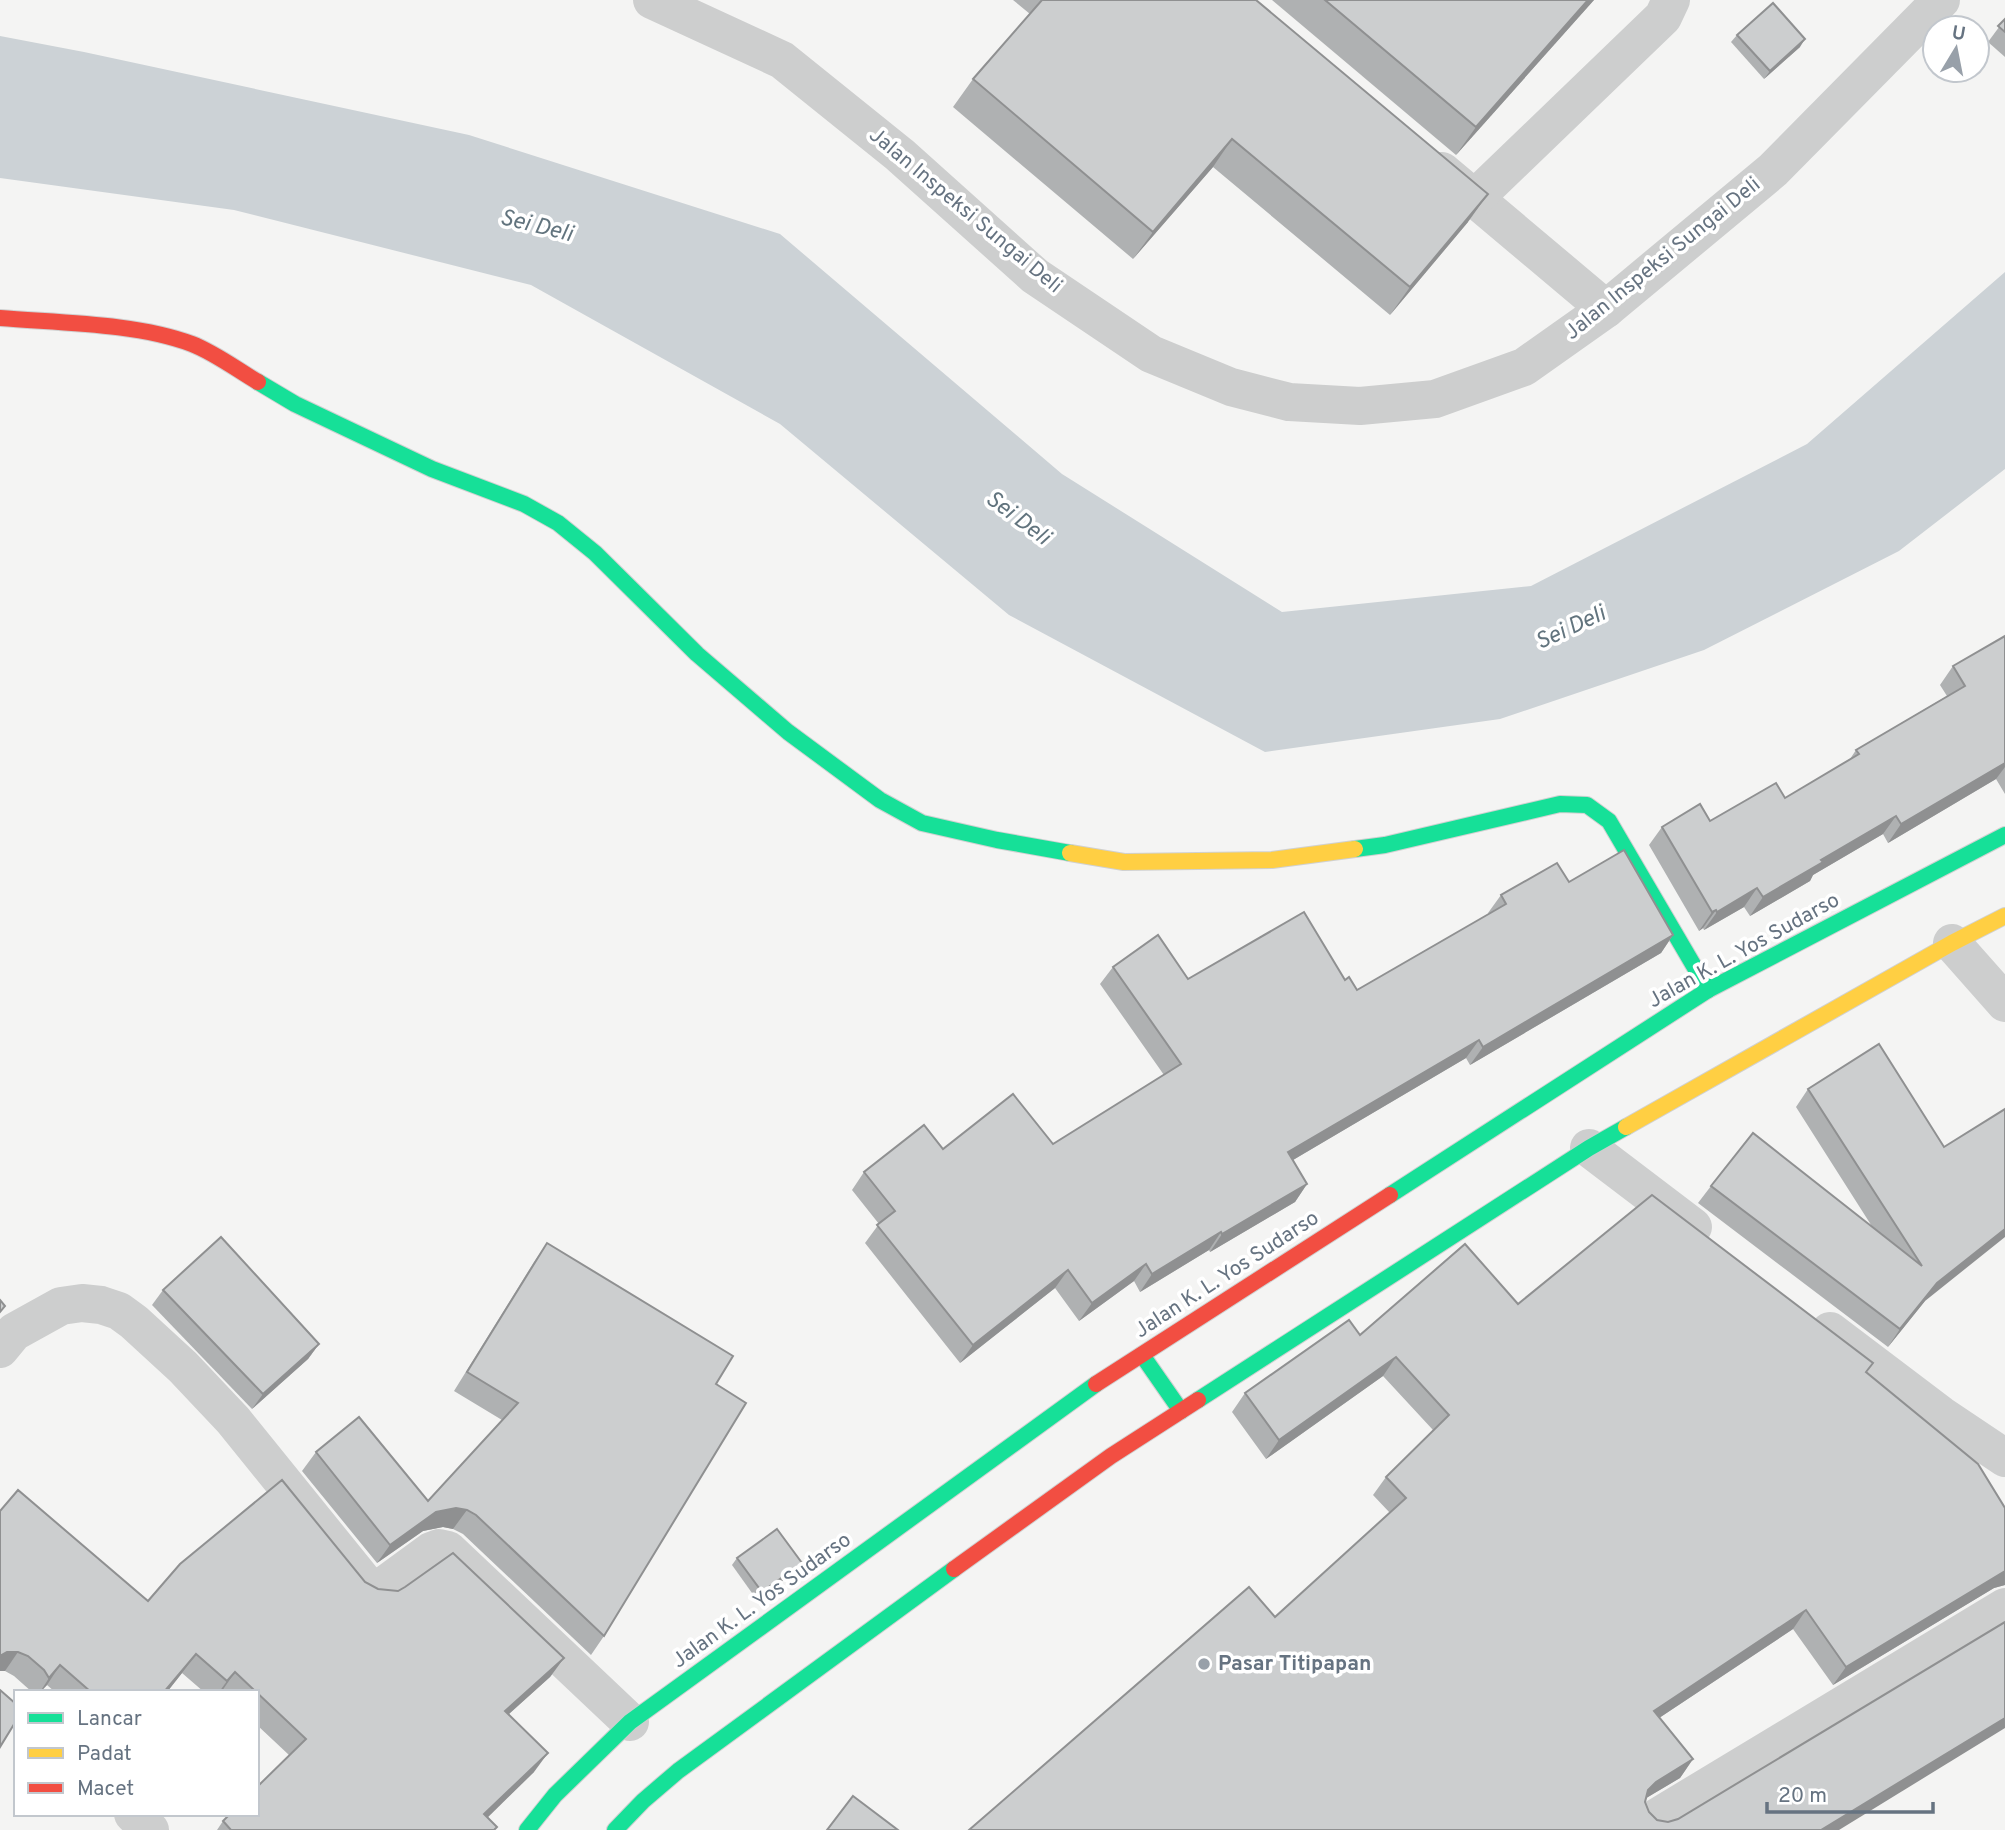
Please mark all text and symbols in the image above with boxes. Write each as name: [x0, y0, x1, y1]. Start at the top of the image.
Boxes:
north arrow: [1921, 14, 1991, 84]
text: U: [1950, 21, 1967, 47]
street label: Jalan Inspeksi Sungai Deli: [863, 122, 1067, 300]
street label: Jalan Inspeksi Sungai Deli: [1560, 172, 1766, 346]
water label: Sei Deli: [497, 204, 577, 250]
water label: Sei Deli: [979, 485, 1056, 554]
water label: Sei Deli: [1531, 600, 1612, 658]
street label: Jalan K. L. Yos Sudarso: [1643, 887, 1845, 1015]
street label: Jalan K. L. Yos Sudarso: [1130, 1205, 1324, 1345]
street label: Jalan K. L. Yos Sudarso: [667, 1527, 857, 1675]
place label: Pasar Titipapan: [1218, 1651, 1372, 1678]
marker: Pasar Titipapan: [1196, 1656, 1212, 1672]
legend: [14, 1690, 259, 1816]
text: Lancar: [77, 1706, 142, 1733]
text: Padat: [77, 1741, 132, 1768]
scale bar: [1767, 1770, 1933, 1814]
text: Macet: [77, 1776, 134, 1803]
text: 20 m: [1778, 1783, 1827, 1810]

